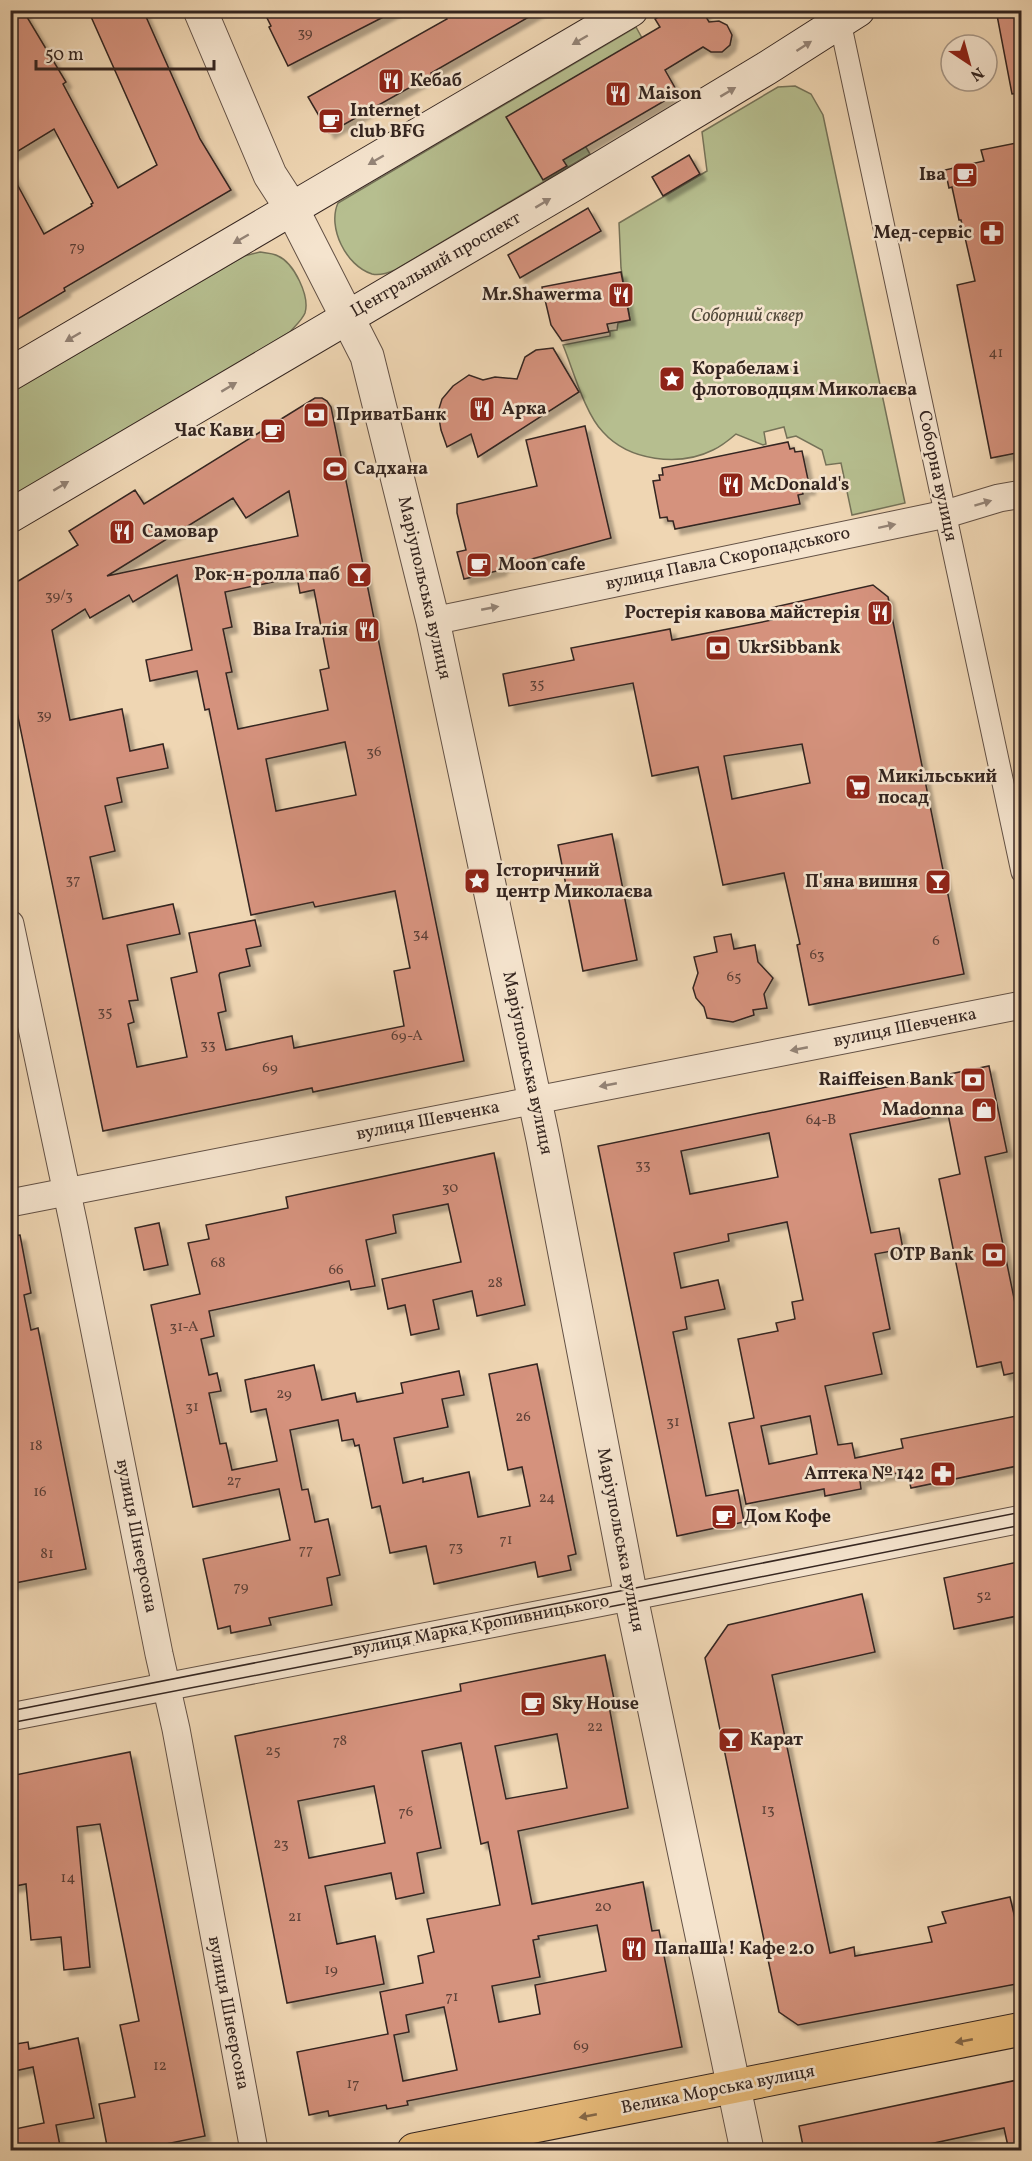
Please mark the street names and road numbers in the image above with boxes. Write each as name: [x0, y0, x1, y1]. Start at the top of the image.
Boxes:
street label: Центральний проспект: [346, 206, 526, 324]
street label: Соборна вулиця: [911, 408, 963, 544]
street label: Маріупольська вулиця: [391, 494, 457, 682]
street label: вулиця Павла Скоропадського: [603, 521, 853, 597]
street label: Маріупольська вулиця: [495, 969, 559, 1157]
street label: вулиця Шевченка: [831, 1002, 979, 1054]
street label: вулиця Шевченка: [354, 1095, 502, 1147]
street label: Маріупольська вулиця: [590, 1446, 650, 1634]
street label: вулиця Шнеєрсона: [109, 1457, 163, 1615]
street label: вулиця Марка Кропивницького: [351, 1589, 611, 1663]
street label: вулиця Шнеєрсона: [201, 1934, 255, 2092]
street label: Велика Морська вулиця: [619, 2059, 817, 2121]

